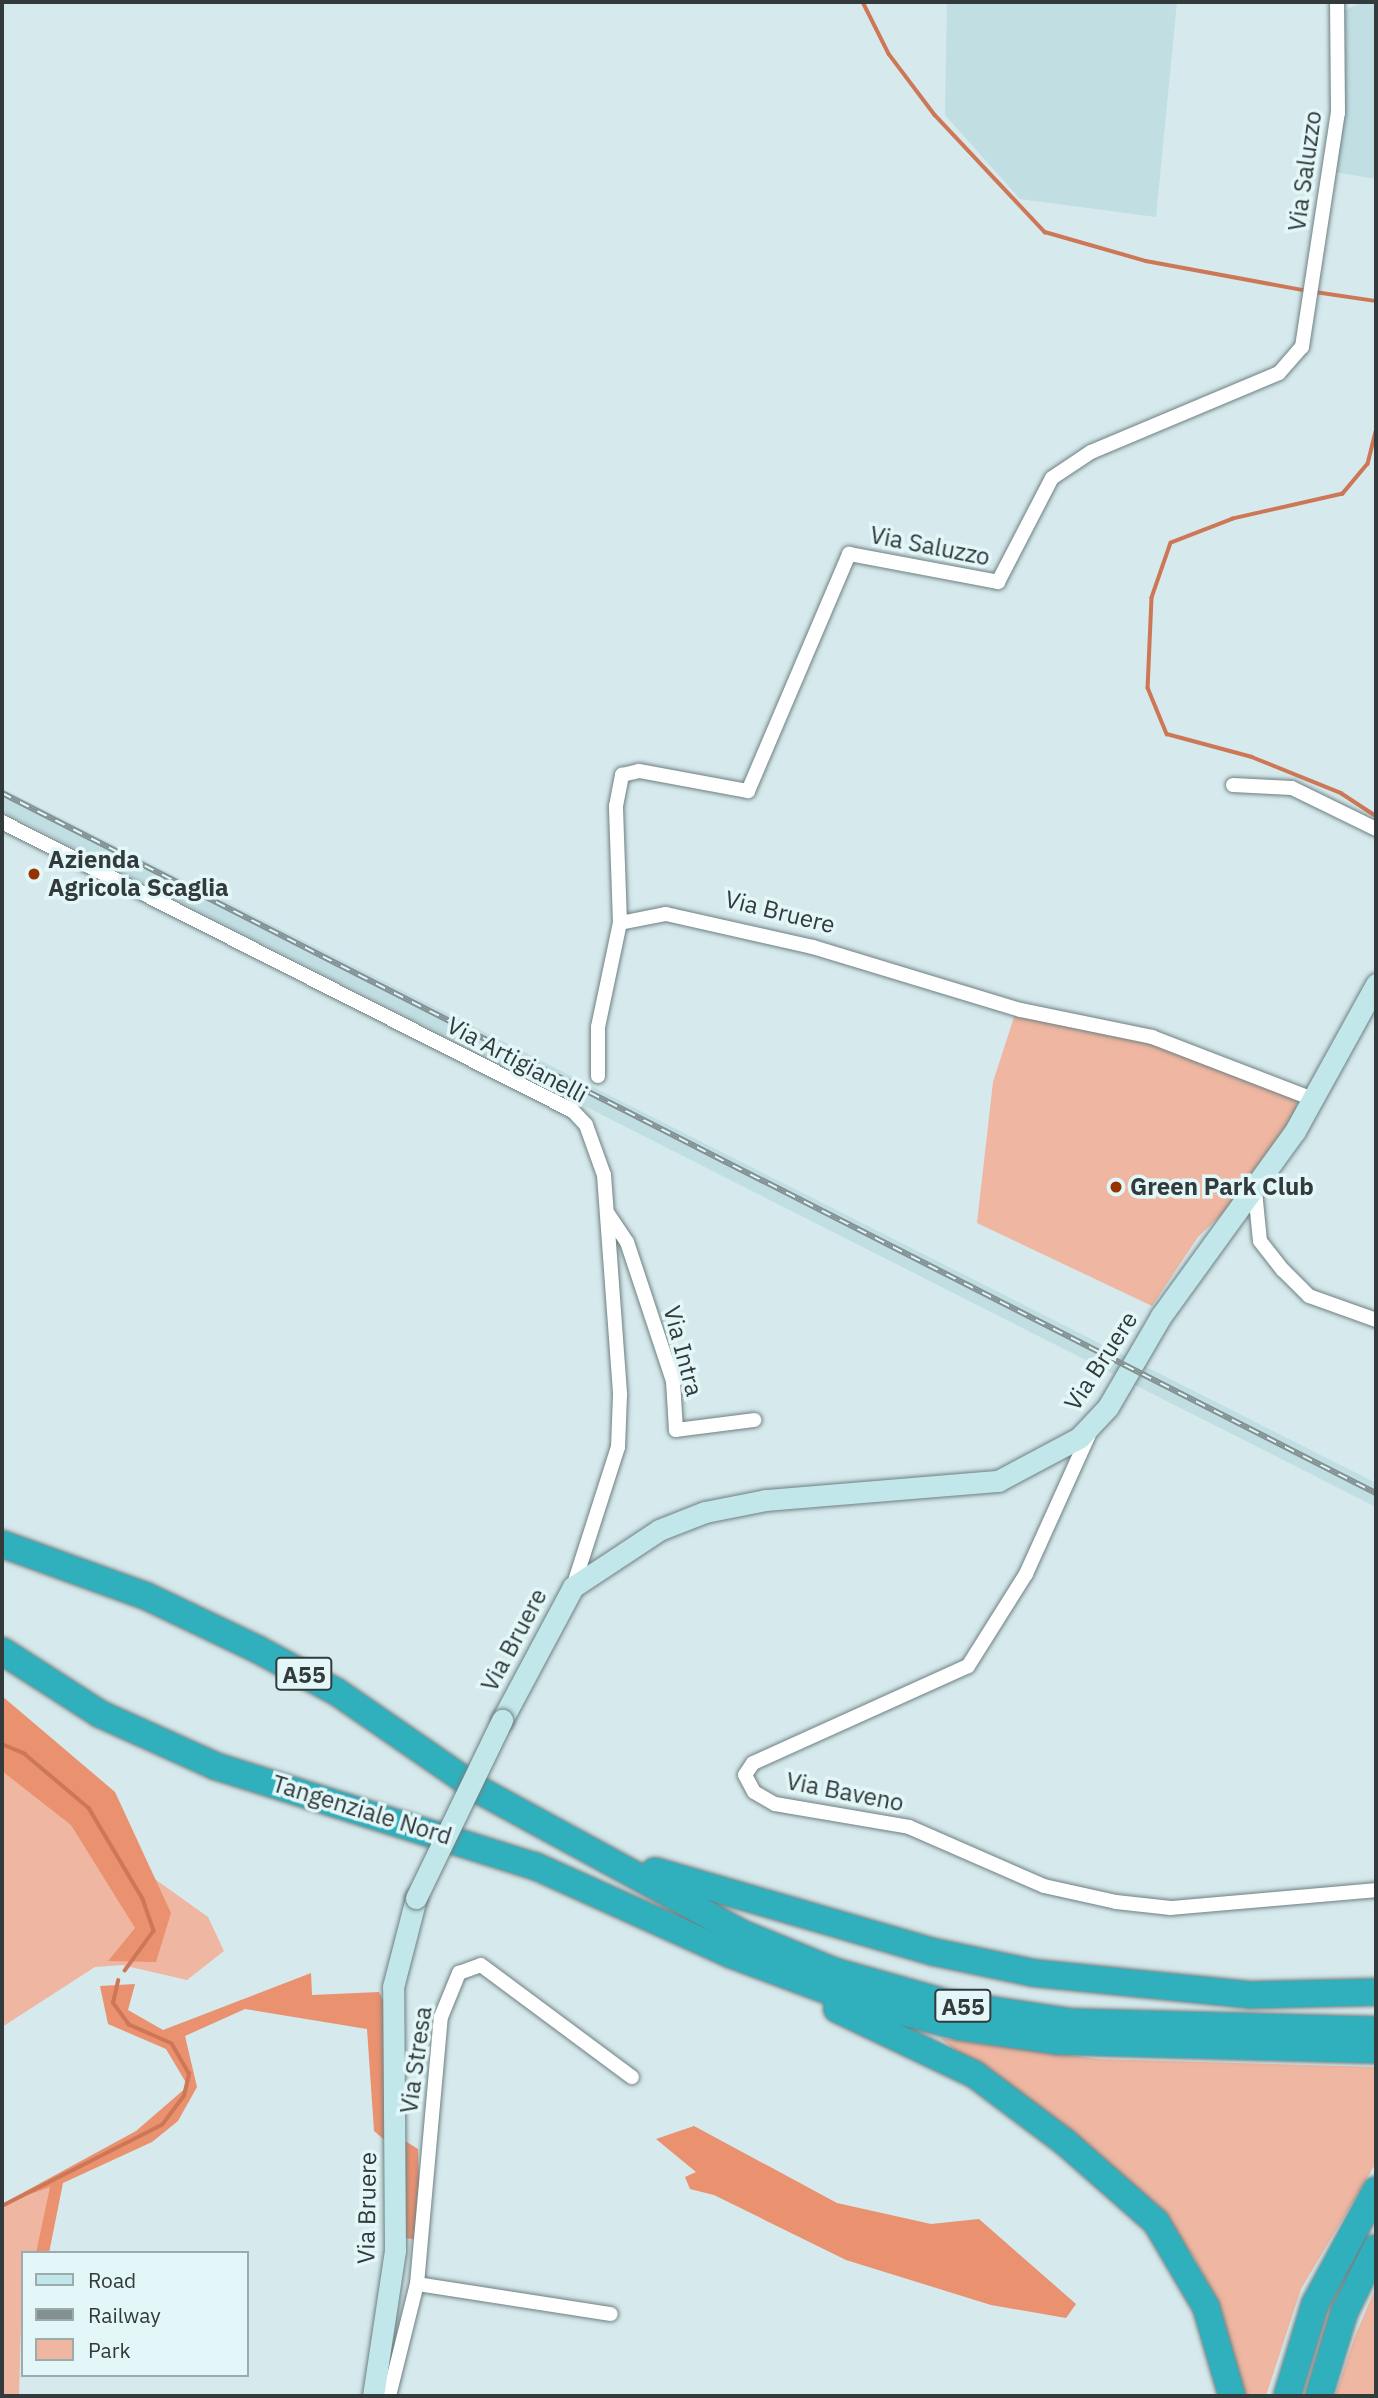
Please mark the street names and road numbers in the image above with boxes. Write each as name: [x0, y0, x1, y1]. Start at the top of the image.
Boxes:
street label: Via Saluzzo: [1282, 109, 1328, 233]
street label: Via Saluzzo: [868, 520, 992, 572]
street label: Via Bruere: [722, 884, 838, 940]
street label: Via Artigianelli: [442, 1011, 592, 1109]
street label: Via Intra: [657, 1303, 709, 1399]
street label: Via Bruere: [1058, 1306, 1144, 1416]
street label: Via Bruere: [475, 1584, 553, 1696]
road number: A55: [274, 1654, 334, 1694]
street label: Via Baveno: [784, 1766, 906, 1818]
street label: Tangenziale Nord: [269, 1769, 455, 1851]
road number: A55: [933, 1986, 993, 2025]
street label: Via Stresa: [394, 2005, 438, 2115]
street label: Via Bruere: [352, 2152, 382, 2264]

